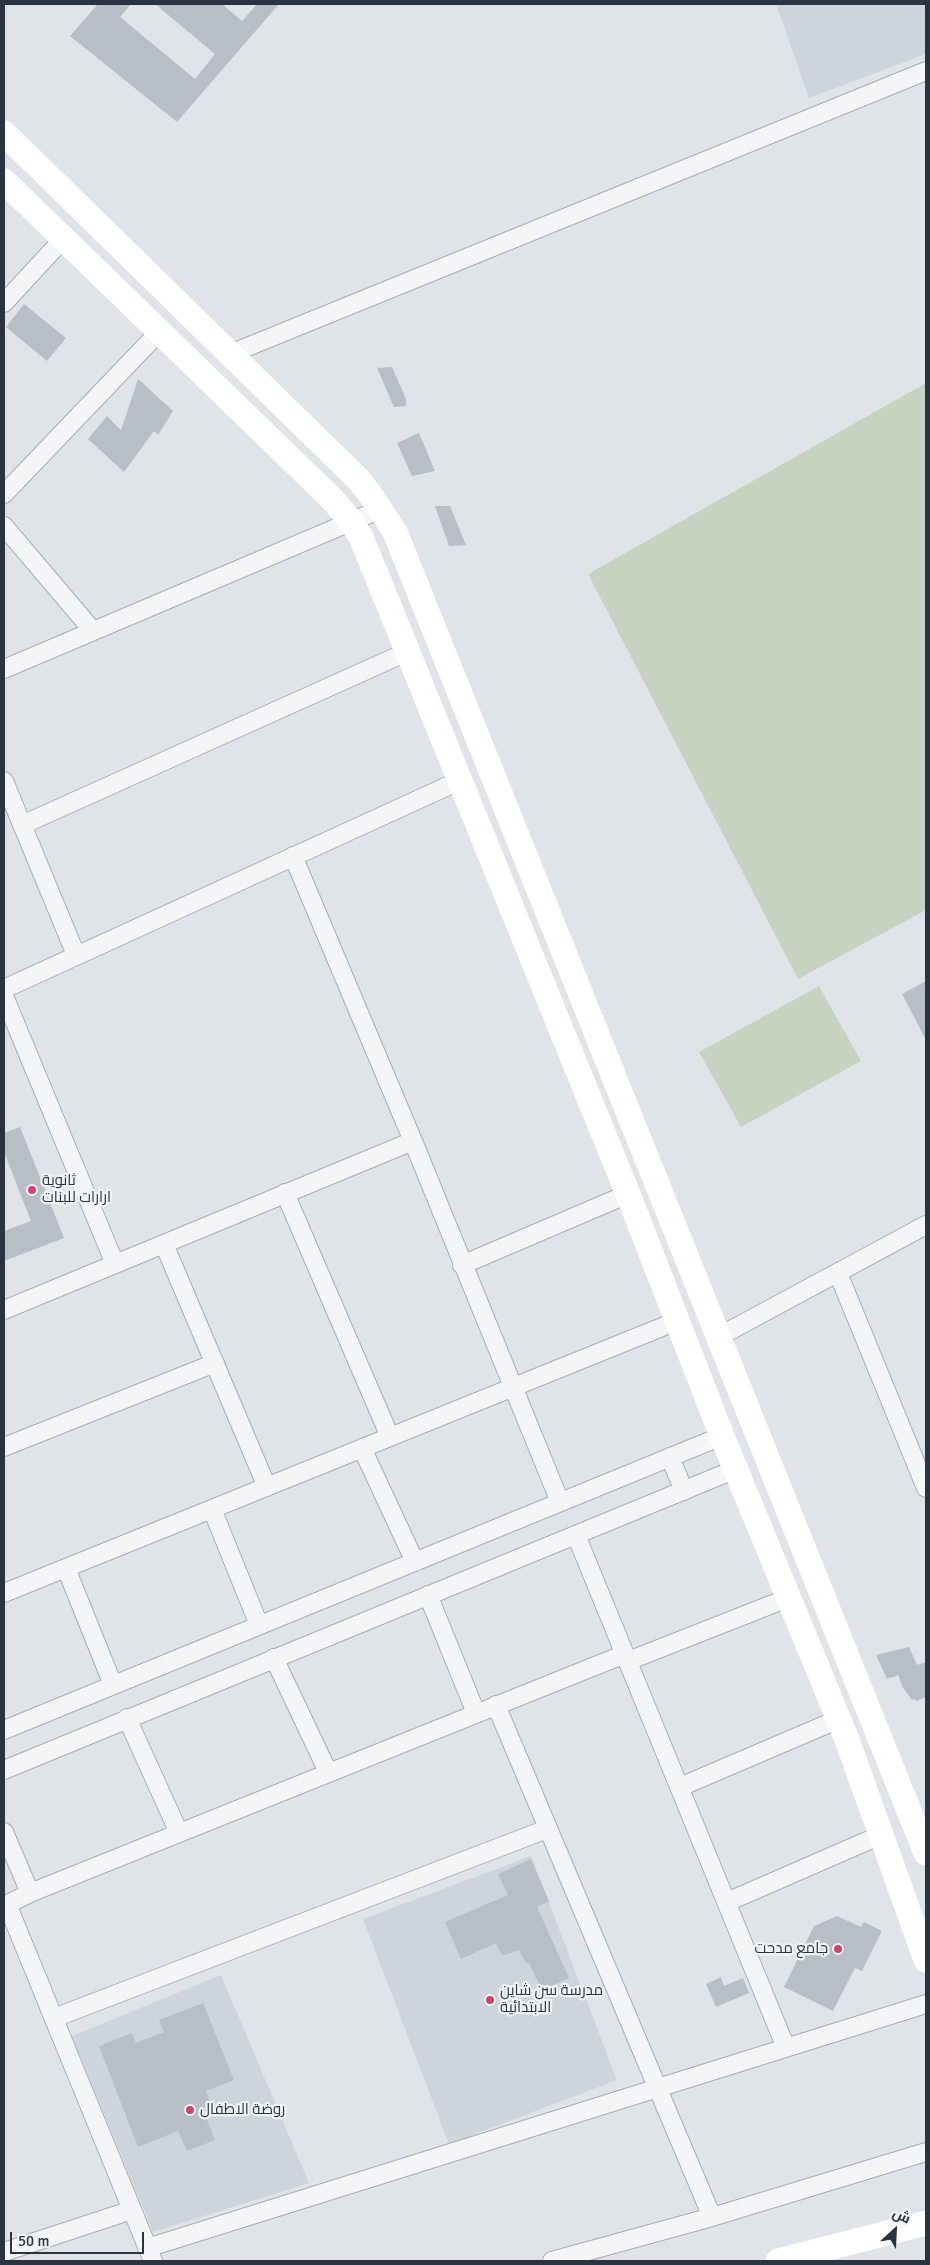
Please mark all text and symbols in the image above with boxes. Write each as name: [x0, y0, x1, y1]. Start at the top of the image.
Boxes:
place label: ثانوية ارارات للبنات: [42, 1172, 111, 1207]
marker: ثانوية ارارات للبنات: [26, 1184, 38, 1196]
place label: جامع مدحت: [755, 1940, 828, 1958]
marker: جامع مدحت: [832, 1943, 844, 1955]
place label: مدرسة سن شاين الابتدائية: [500, 1982, 603, 2017]
marker: مدرسة سن شاين الابتدائية: [484, 1994, 496, 2006]
place label: روضة الاطفال: [200, 2101, 285, 2119]
marker: روضة الاطفال: [184, 2104, 196, 2116]
text: ش: [890, 2204, 913, 2227]
north arrow: [870, 2205, 920, 2255]
scale bar: [12, 2222, 146, 2254]
text: 50 m: [18, 2232, 49, 2250]

